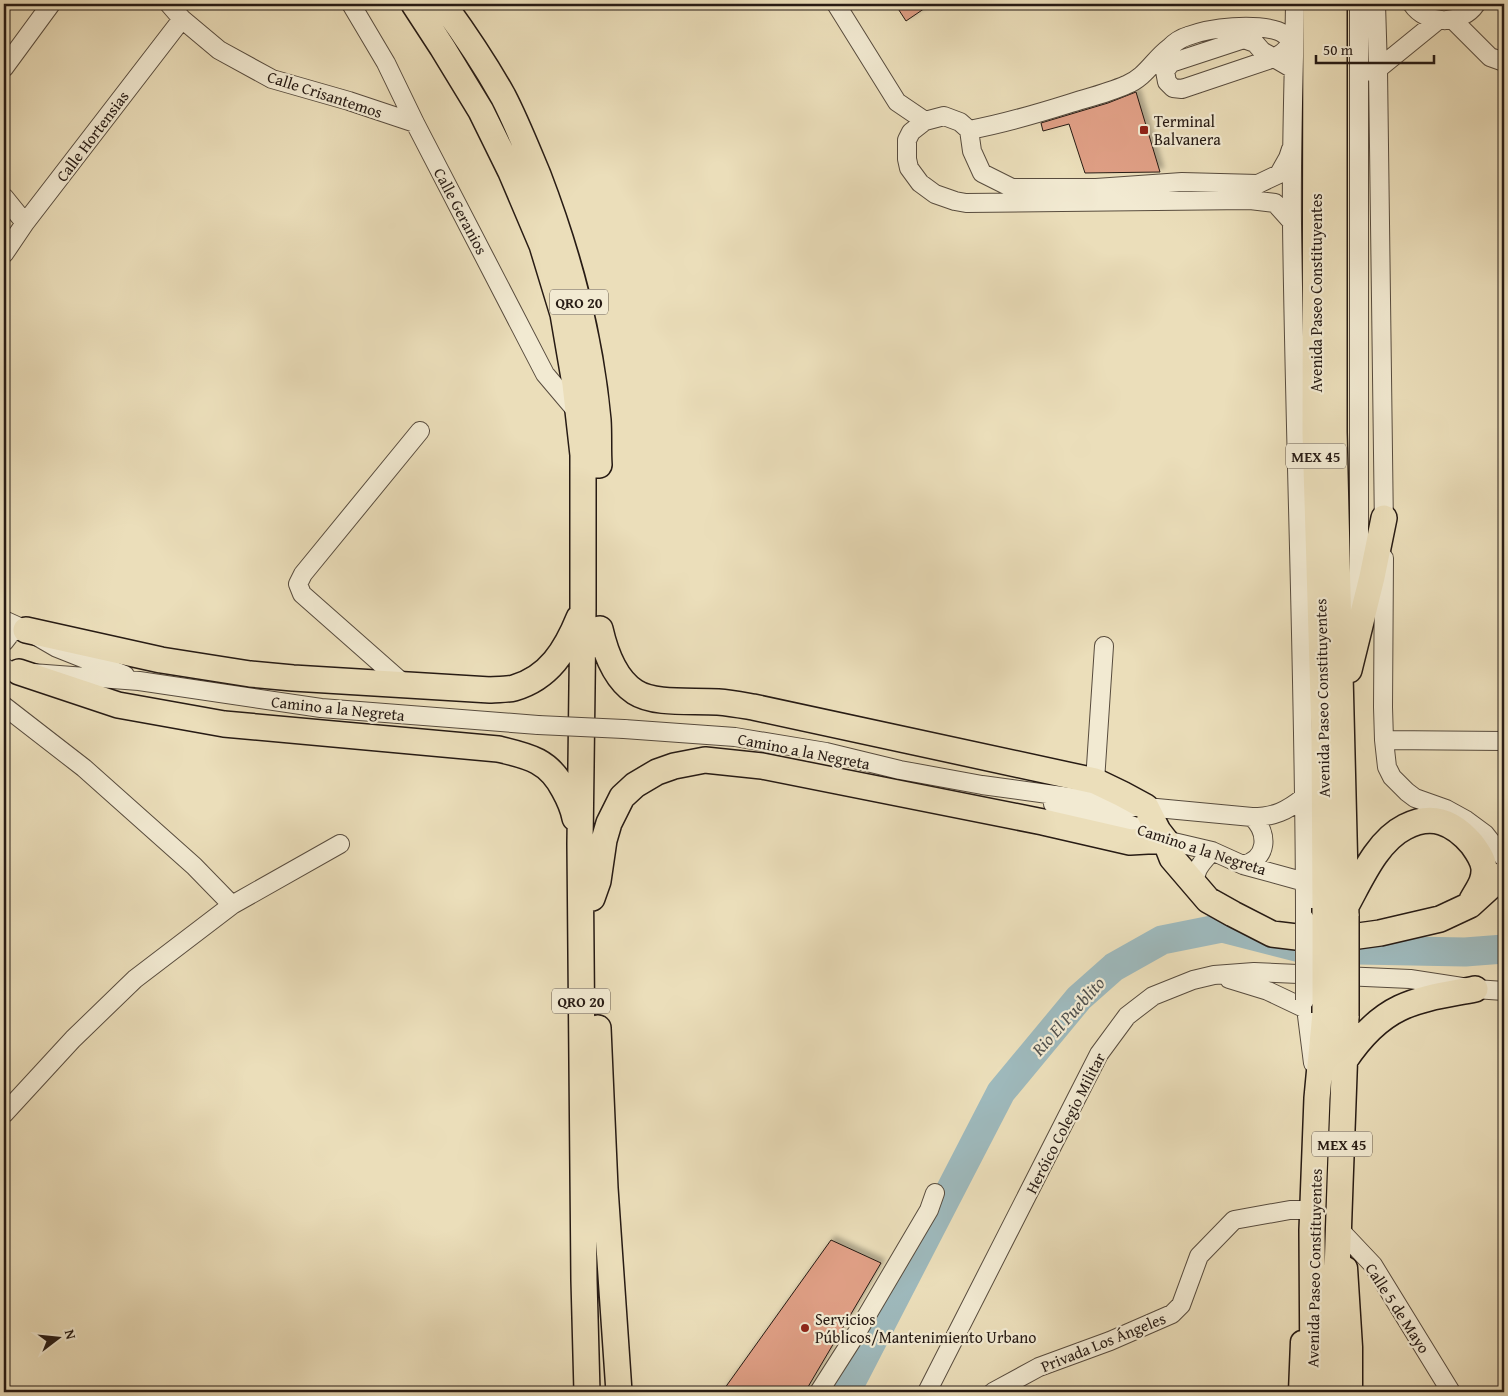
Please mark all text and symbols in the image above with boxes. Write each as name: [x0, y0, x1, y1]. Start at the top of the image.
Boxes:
scale bar: [1316, 32, 1433, 64]
text: 50 m: [1323, 39, 1354, 60]
street label: Calle Crisantemos: [264, 64, 386, 124]
street label: Calle Hortensias: [50, 85, 134, 187]
place label: Terminal Balvanera: [1154, 109, 1221, 151]
marker: Terminal Balvanera: [1138, 124, 1150, 136]
street label: Calle Geranios: [428, 163, 494, 259]
street label: Avenida Paseo Constituyentes: [1304, 193, 1328, 393]
road number: QRO 20: [550, 290, 608, 314]
road number: MEX 45: [1286, 444, 1346, 468]
street label: Avenida Paseo Constituyentes: [1308, 598, 1336, 798]
street label: Camino a la Negreta: [270, 689, 406, 727]
street label: Camino a la Negreta: [736, 726, 873, 776]
street label: Camino a la Negreta: [1134, 817, 1270, 881]
water label: Rio El Pueblito: [1024, 970, 1111, 1062]
road number: QRO 20: [552, 988, 610, 1014]
street label: Heróico Colegio Militar: [1019, 1048, 1111, 1198]
road number: MEX 45: [1312, 1132, 1372, 1156]
street label: Avenida Paseo Constituyentes: [1300, 1168, 1328, 1368]
street label: Calle 5 de Mayo: [1360, 1258, 1436, 1358]
street label: Privada Los Ángeles: [1037, 1306, 1169, 1378]
place label: Servicios Públicos/Mantenimiento Urbano: [815, 1307, 1037, 1349]
north arrow: [32, 1314, 82, 1364]
marker: Servicios Públicos/Mantenimiento Urbano: [799, 1322, 811, 1334]
text: N: [60, 1327, 82, 1342]

